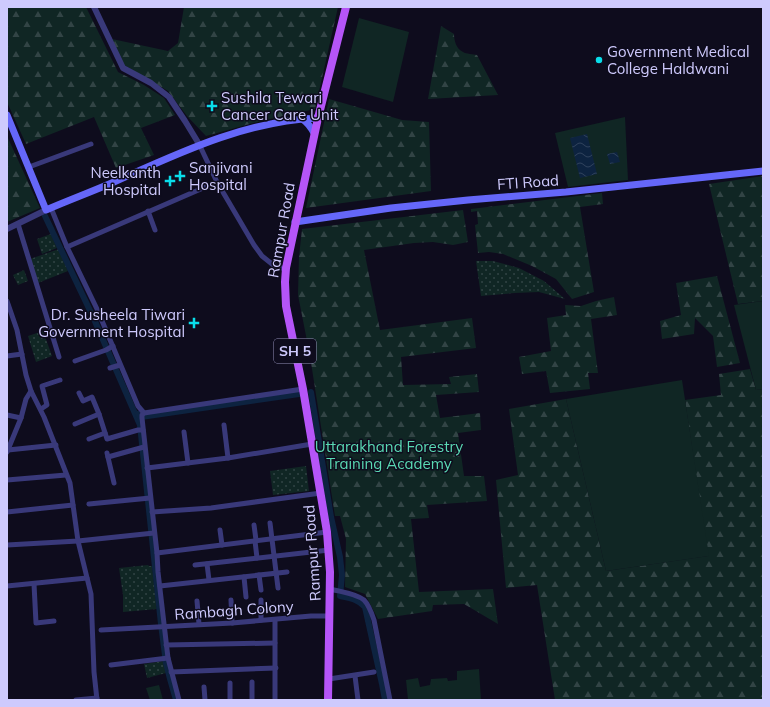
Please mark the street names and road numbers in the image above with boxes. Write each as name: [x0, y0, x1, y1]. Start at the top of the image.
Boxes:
street label: FTI Road: [496, 170, 560, 194]
street label: Rampur Road: [263, 181, 299, 279]
road number: SH 5: [274, 339, 316, 363]
street label: Rampur Road: [299, 504, 325, 602]
street label: Rambagh Colony: [174, 596, 294, 624]

